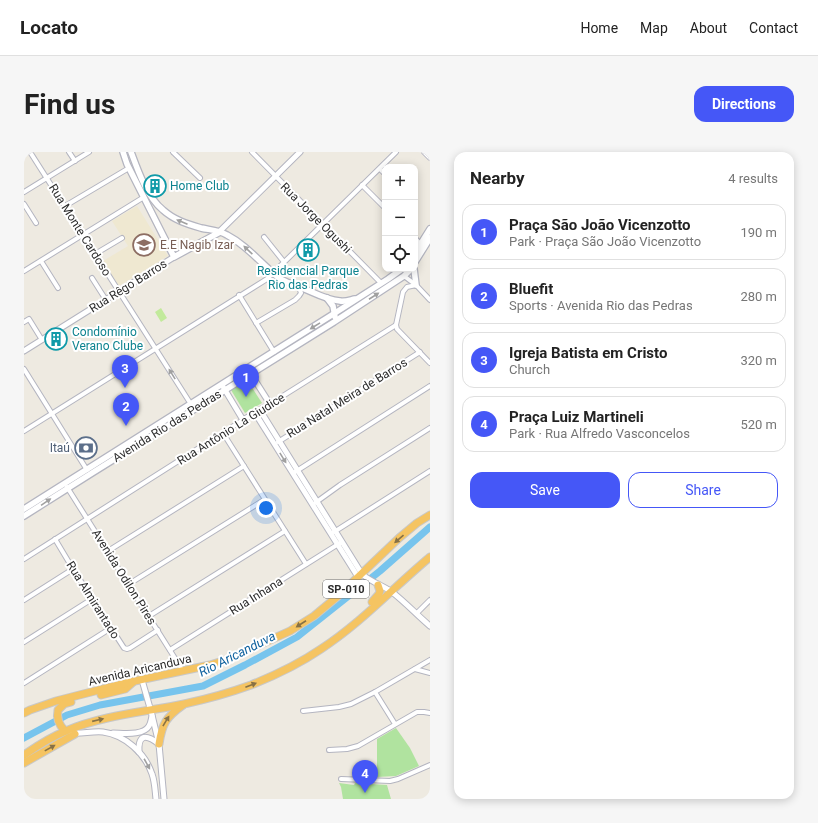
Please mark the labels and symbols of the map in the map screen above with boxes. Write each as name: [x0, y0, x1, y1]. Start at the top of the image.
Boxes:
building icon: Home Club: [142, 173, 168, 199]
place label: Home Club: [170, 179, 230, 193]
street label: Rua Jorge Ogushi: [278, 180, 354, 256]
street label: Rua Monte Cardoso: [46, 181, 114, 279]
one-way arrow: [177, 219, 188, 225]
school or university icon: E.E Nagib Izar: [131, 232, 157, 258]
building icon: Residencial Parque Rio das Pedras: [295, 237, 321, 263]
place label: E.E Nagib Izar: [160, 238, 234, 252]
one-way arrow: [244, 246, 253, 255]
street label: Rua Rêgo Barros: [87, 257, 169, 315]
place label: Residencial Parque Rio das Pedras: [257, 264, 359, 292]
one-way arrow: [368, 292, 380, 299]
one-way arrow: [309, 323, 320, 330]
place label: Condomínio Verano Clube: [72, 325, 143, 353]
building icon: Condomínio Verano Clube: [43, 326, 69, 352]
pin: 3: [112, 355, 138, 388]
street label: Rua Natal Meira de Barros: [284, 355, 410, 441]
pin: 1: [233, 364, 259, 397]
one-way arrow: [168, 368, 175, 380]
street label: Avenida Rio das Pedras: [110, 387, 224, 465]
street label: Rua Antônio La Giudice: [175, 390, 287, 468]
pin: 2: [113, 393, 139, 426]
bank icon: Itaú: [73, 435, 99, 461]
place label: Itaú: [50, 441, 70, 455]
one-way arrow: [279, 453, 287, 463]
your location: [256, 498, 276, 518]
one-way arrow: [40, 499, 52, 506]
street label: Avenida Odilon Pires: [89, 527, 159, 627]
one-way arrow: [394, 534, 404, 543]
street label: Rua Almirantado: [64, 559, 123, 641]
street label: Rua Inhana: [227, 574, 285, 618]
road number: SP-010: [323, 580, 369, 598]
one-way arrow: [296, 620, 306, 628]
water label: Rio Aricanduva: [196, 628, 278, 680]
street label: Avenida Aricanduva: [87, 651, 193, 689]
one-way arrow: [246, 681, 258, 687]
one-way arrow: [163, 715, 170, 727]
one-way arrow: [92, 717, 105, 723]
one-way arrow: [44, 745, 55, 751]
one-way arrow: [144, 758, 150, 770]
pin: 4: [352, 760, 378, 793]

